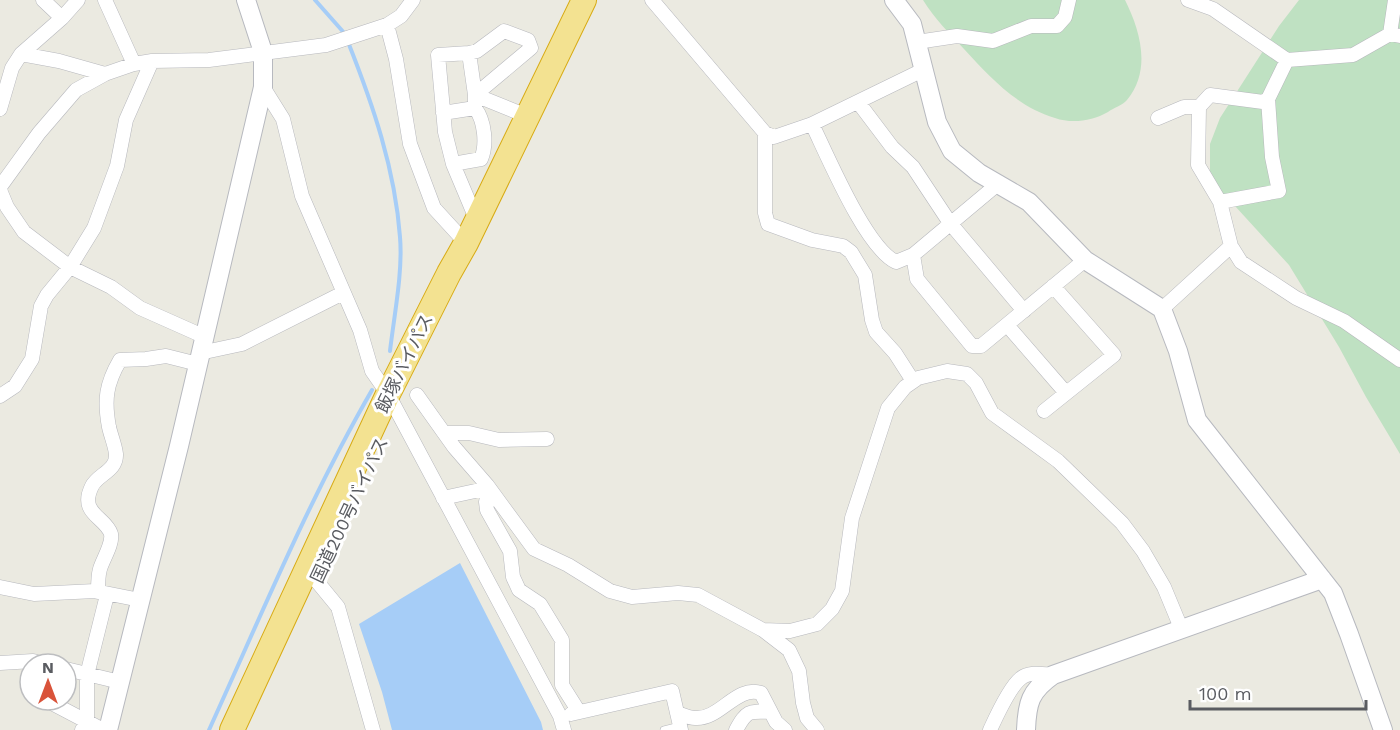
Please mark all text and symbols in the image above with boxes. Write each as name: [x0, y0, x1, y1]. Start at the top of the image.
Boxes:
street label: 飯塚バイパス: [371, 310, 437, 416]
street label: 国道200号バイパス: [306, 434, 392, 586]
north arrow: [18, 652, 78, 712]
text: N: [42, 658, 54, 677]
scale bar: [1190, 673, 1366, 711]
text: 100 m: [1199, 683, 1252, 704]

